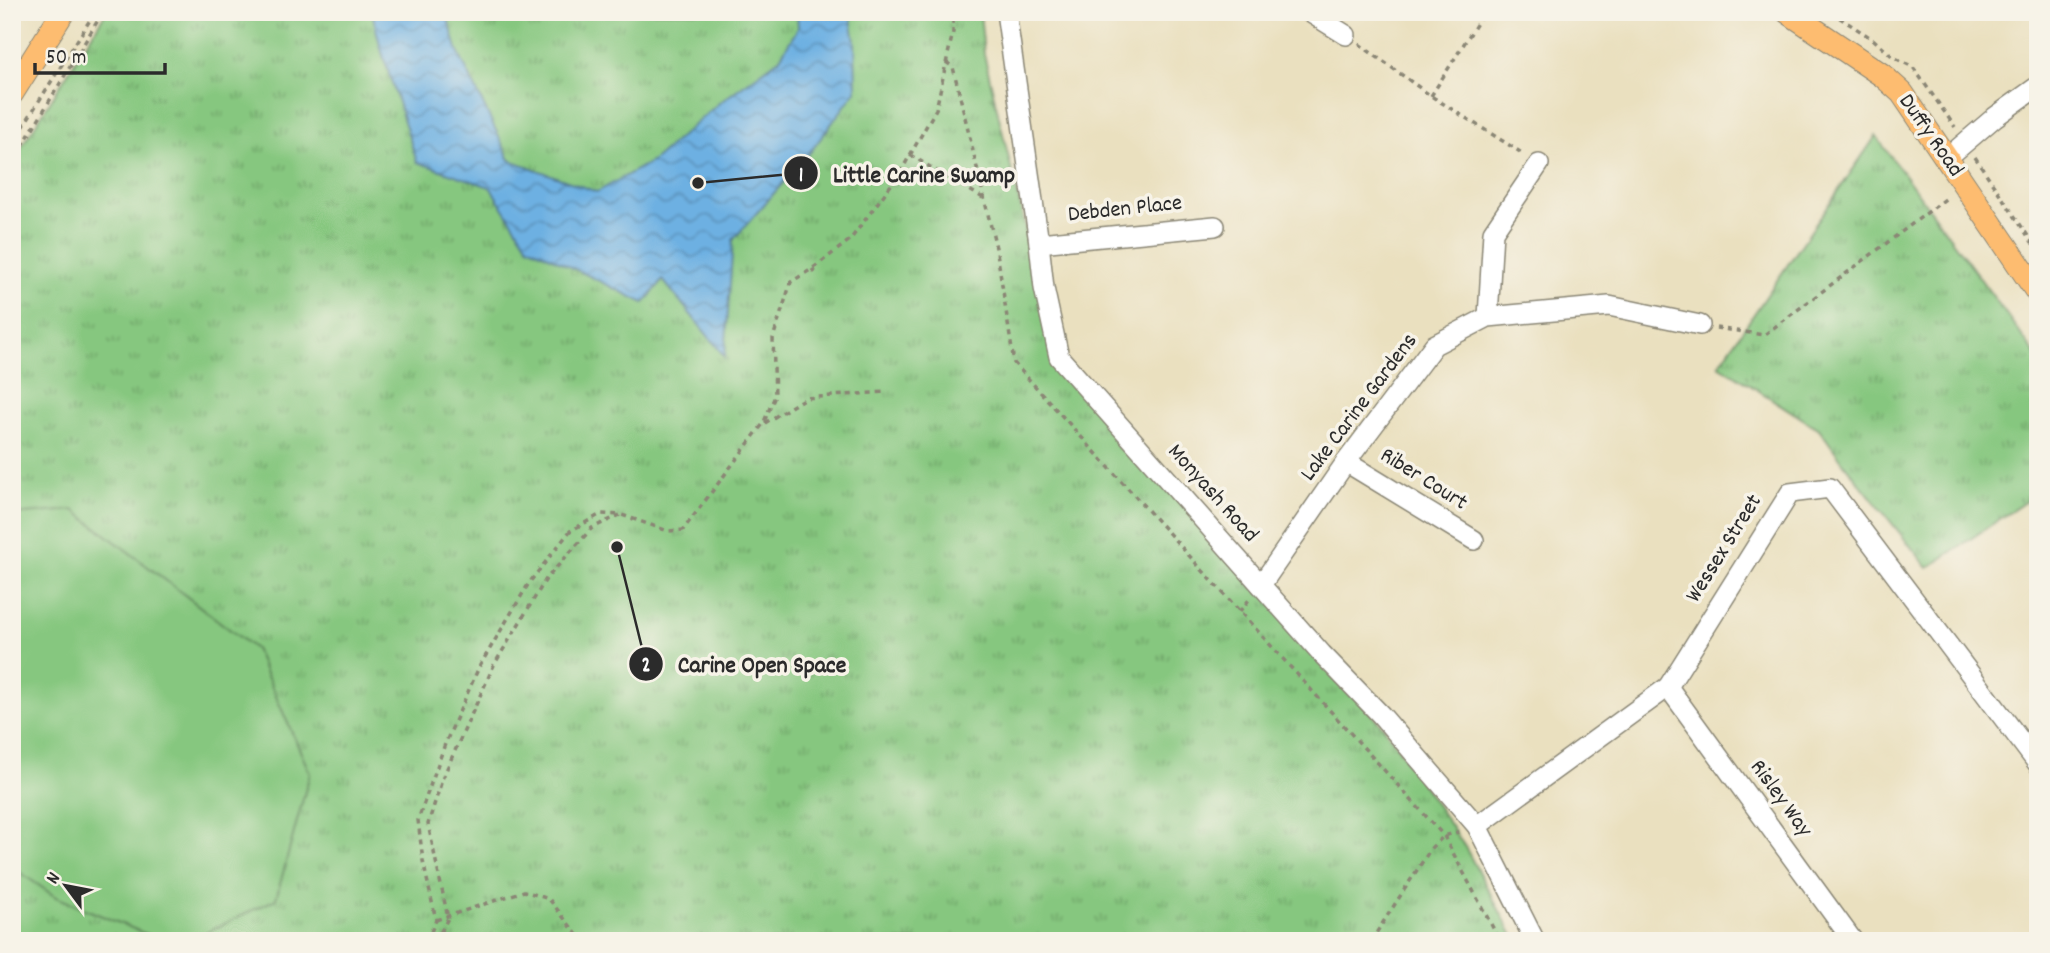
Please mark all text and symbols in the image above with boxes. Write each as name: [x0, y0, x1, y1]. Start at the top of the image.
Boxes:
scale bar: [35, 32, 164, 76]
text: 50 m: [46, 44, 86, 74]
street label: Duffy Road: [1889, 88, 1971, 184]
callout: Little Carine Swamp: [784, 151, 1029, 196]
text: Little Carine Swamp: [833, 160, 1015, 194]
text: 1: [799, 162, 803, 192]
street label: Debden Place: [1066, 188, 1184, 232]
street label: Lake Carine Gardens: [1293, 327, 1427, 489]
street label: Monyash Road: [1159, 437, 1265, 551]
street label: Riber Court: [1373, 440, 1473, 520]
street label: Wessex Street: [1679, 488, 1771, 610]
callout: Carine Open Space: [629, 641, 860, 686]
text: Carine Open Space: [678, 650, 847, 684]
text: 2: [641, 652, 651, 682]
street label: Risley Way: [1741, 753, 1820, 845]
north arrow: [32, 852, 102, 922]
text: N: [41, 868, 68, 890]

